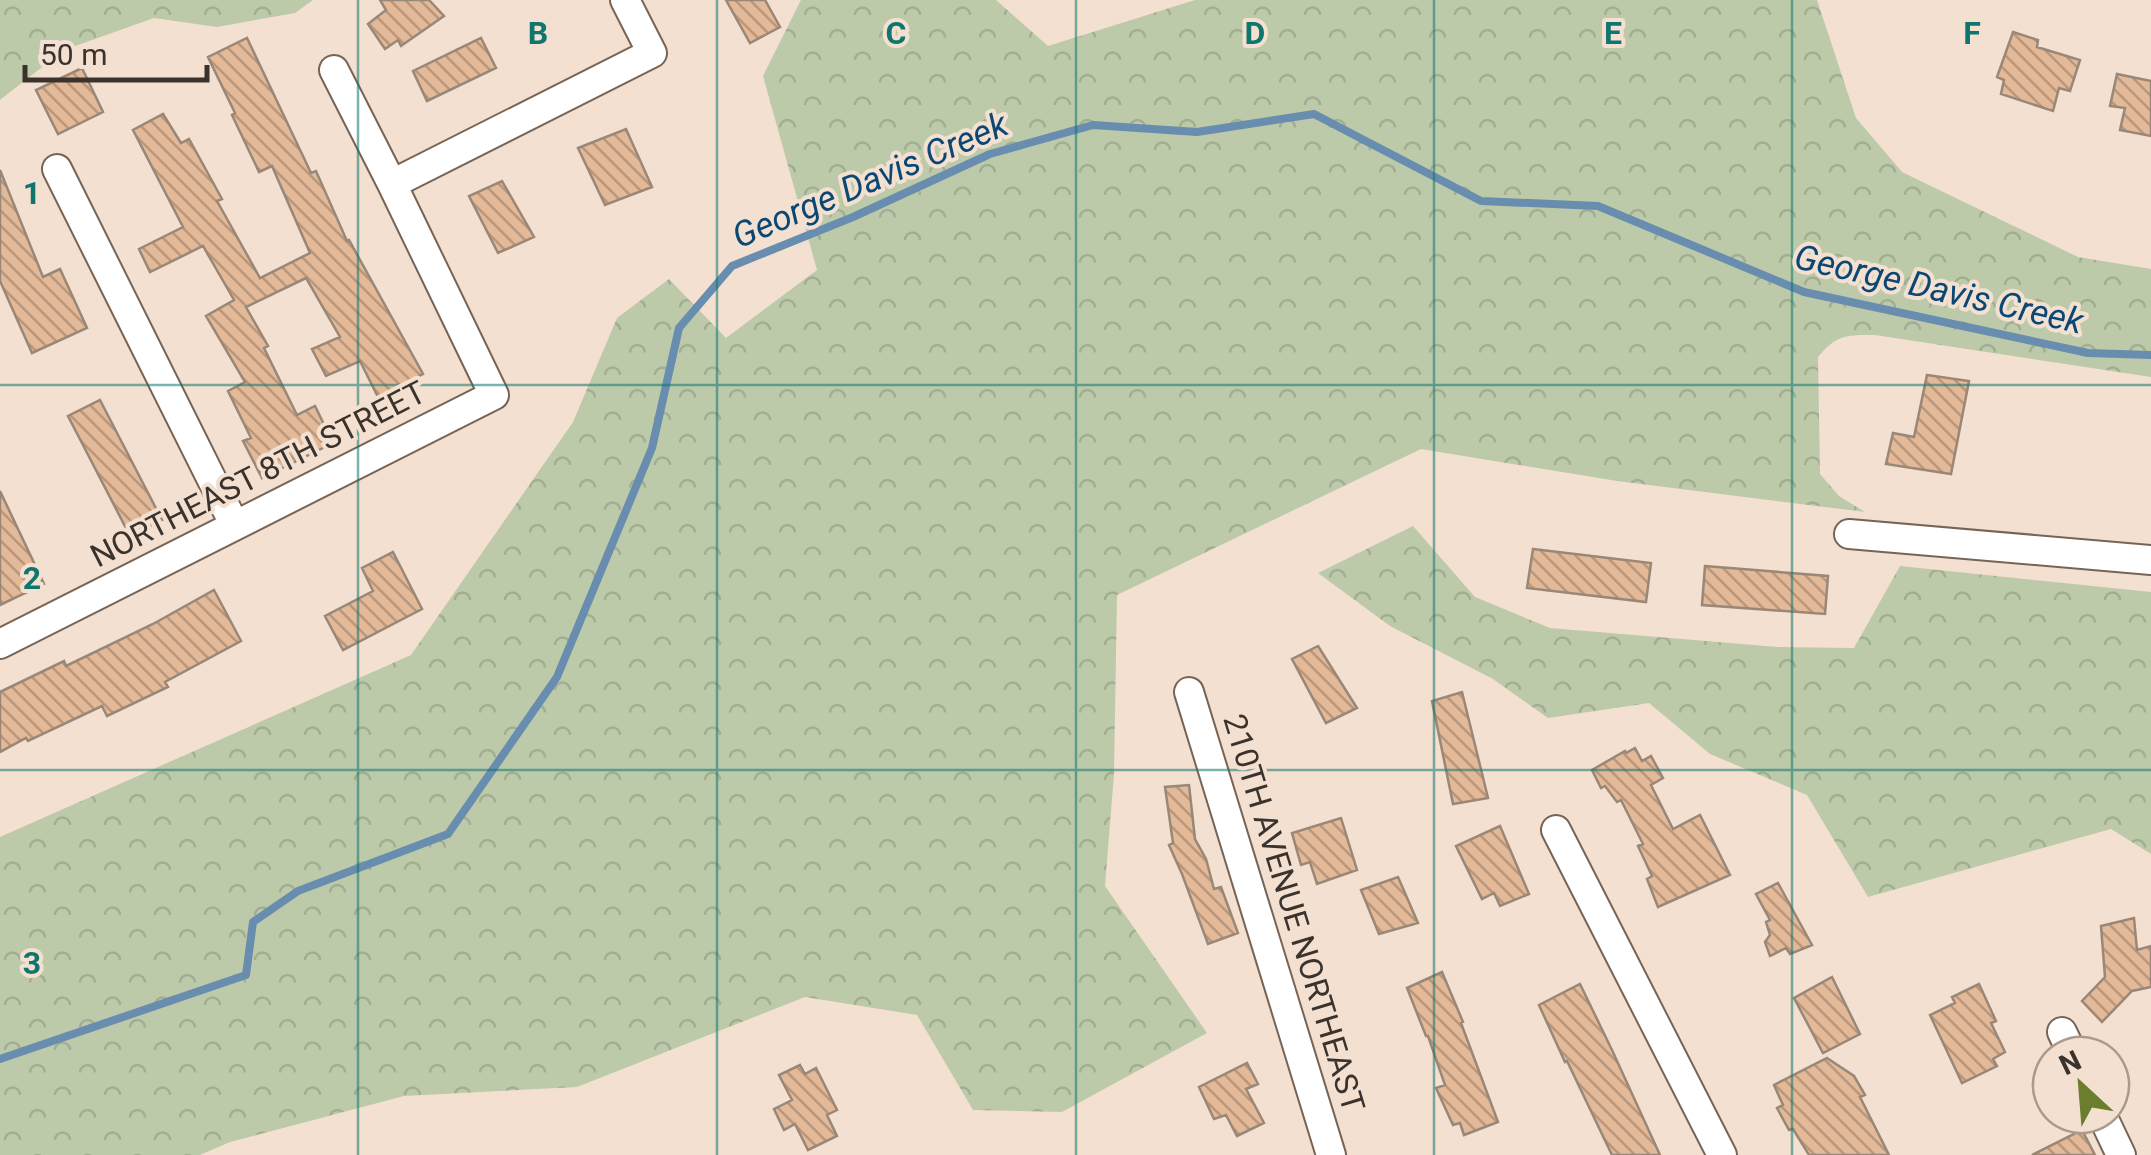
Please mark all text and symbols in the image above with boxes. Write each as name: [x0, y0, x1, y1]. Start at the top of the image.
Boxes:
text: B: [528, 14, 548, 52]
text: C: [886, 14, 906, 52]
text: D: [1245, 14, 1265, 52]
text: E: [1604, 14, 1622, 52]
text: F: [1963, 14, 1981, 52]
scale bar: [25, 20, 208, 82]
text: 50 m: [40, 37, 107, 72]
water label: George Davis Creek: [726, 104, 1015, 257]
text: 1: [23, 174, 41, 212]
water label: George Davis Creek: [1791, 236, 2088, 343]
street label: NORTHEAST 8TH STREET: [84, 373, 432, 575]
text: 2: [23, 559, 41, 597]
street label: 210TH AVENUE NORTHEAST: [1215, 709, 1373, 1117]
text: 3: [23, 944, 41, 982]
north arrow: [2031, 1035, 2131, 1135]
text: N: [2054, 1044, 2086, 1082]

